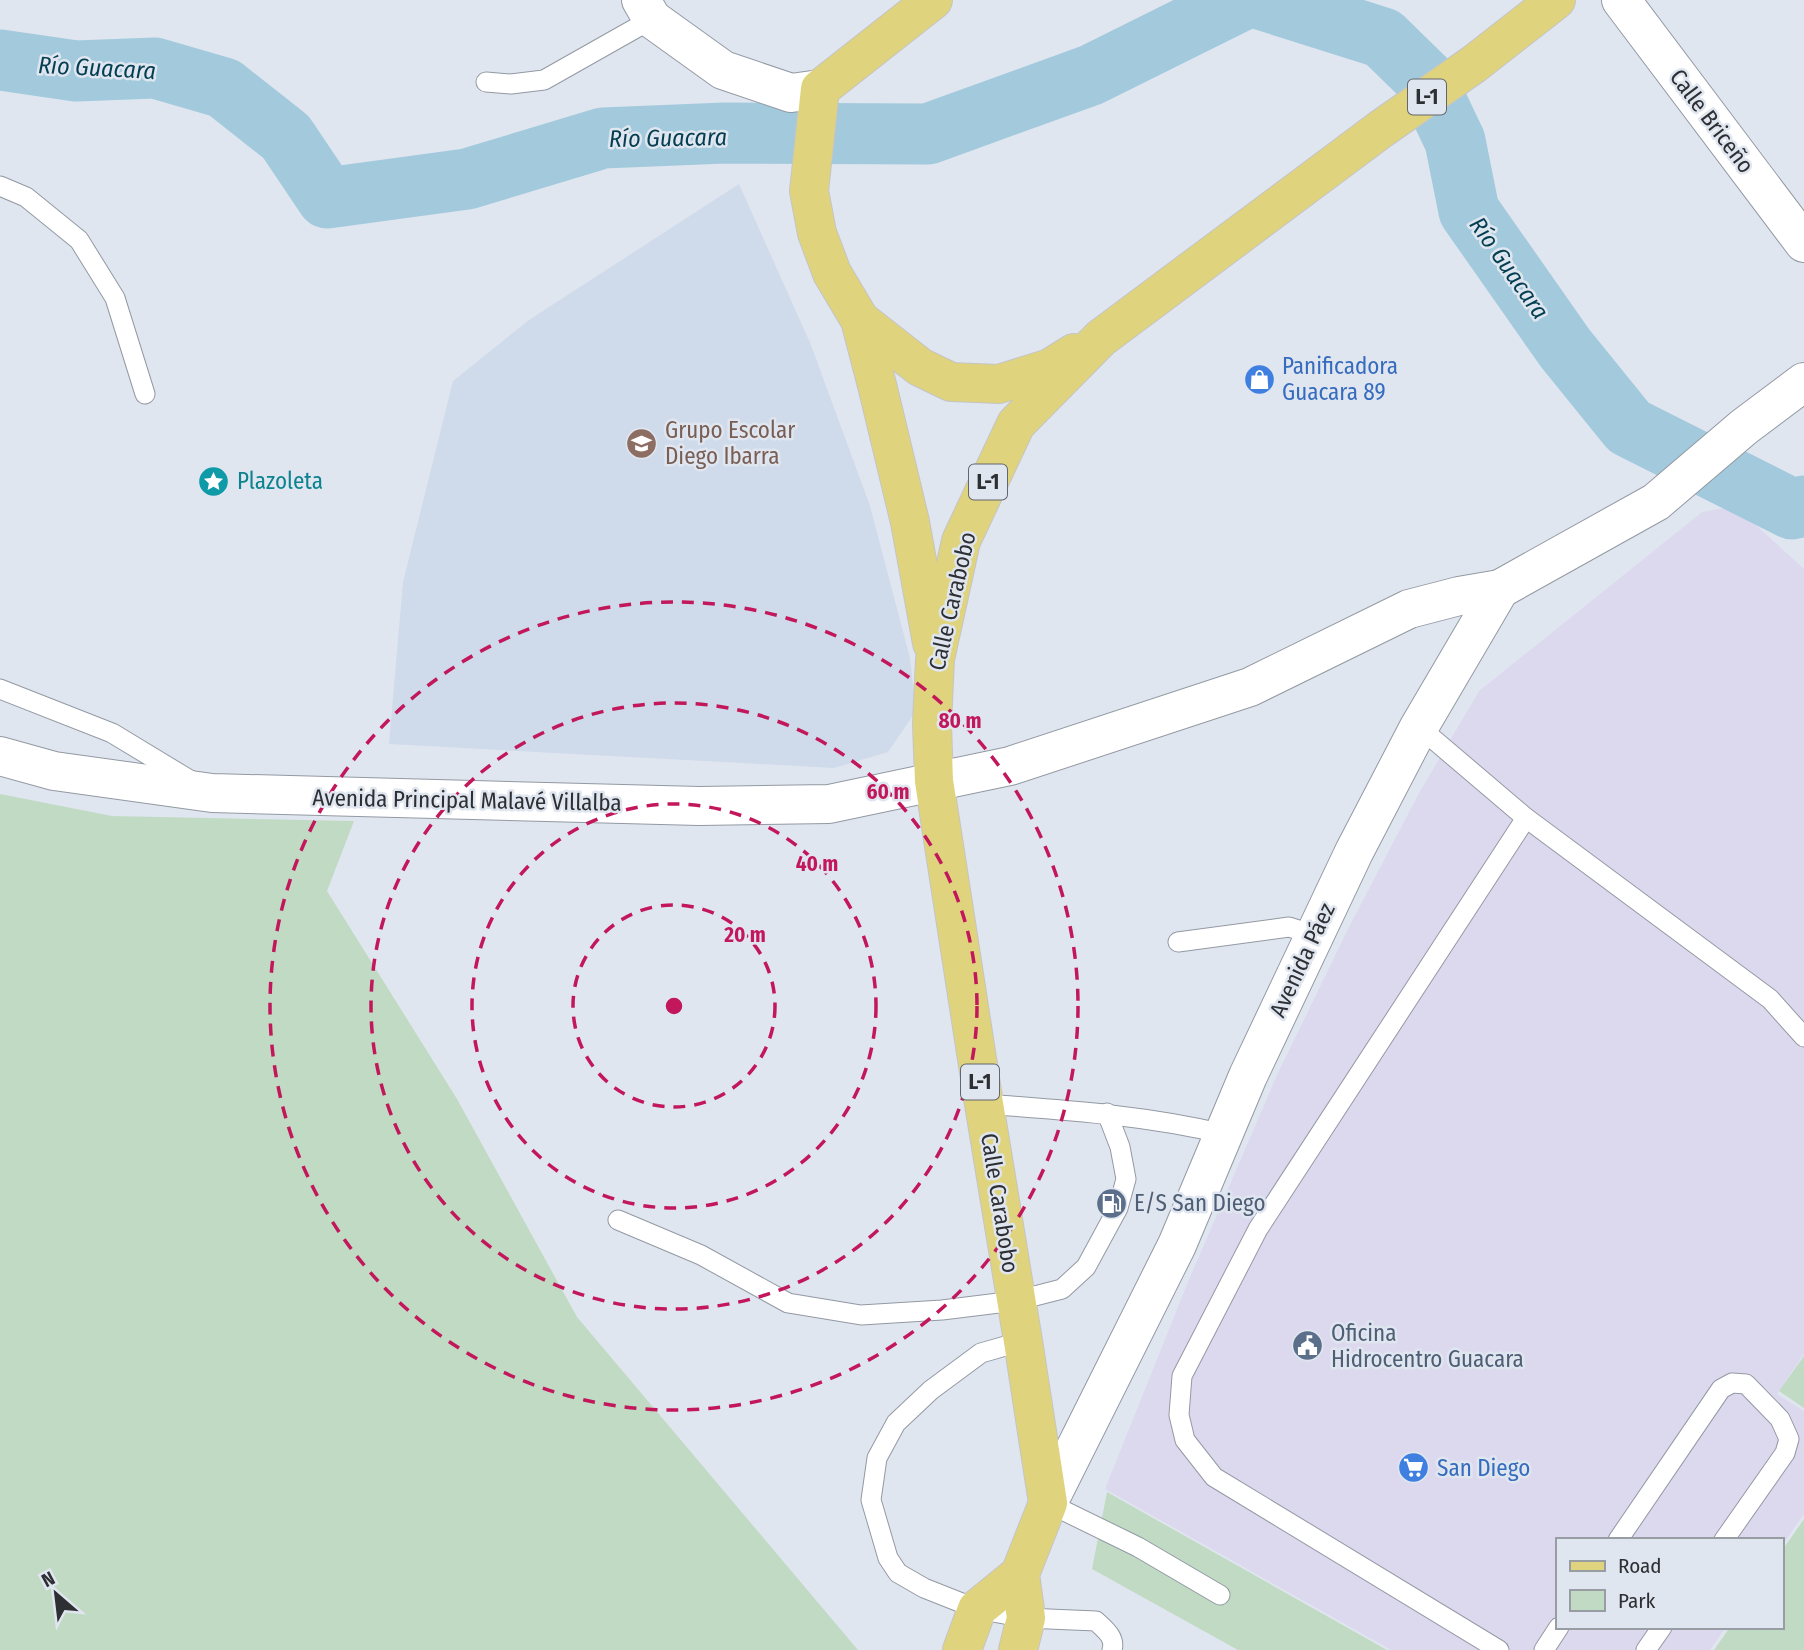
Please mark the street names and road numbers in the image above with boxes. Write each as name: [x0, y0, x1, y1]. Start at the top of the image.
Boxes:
street label: Calle Briceño: [1664, 64, 1760, 178]
road number: L-1: [1408, 80, 1446, 114]
road number: L-1: [969, 464, 1007, 500]
street label: Calle Carabobo: [922, 529, 982, 673]
street label: Avenida Principal Malavé Villalba: [312, 783, 622, 817]
street label: Avenida Páez: [1263, 898, 1341, 1022]
road number: L-1: [961, 1064, 999, 1100]
street label: Calle Carabobo: [975, 1131, 1025, 1275]

